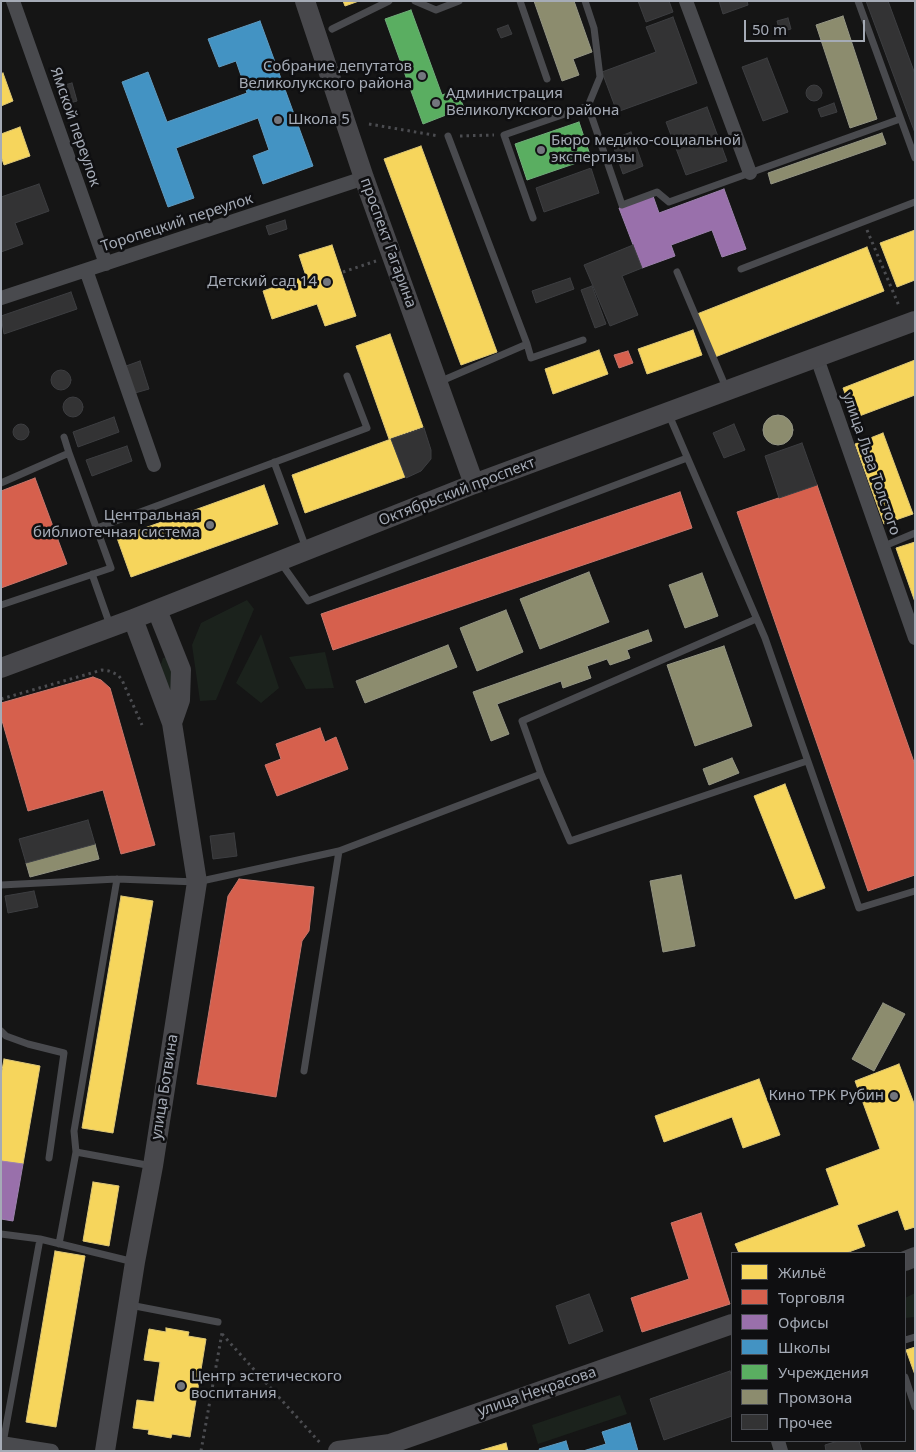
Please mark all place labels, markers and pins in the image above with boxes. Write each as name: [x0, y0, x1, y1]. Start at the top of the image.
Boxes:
place label: Собрание депутатов Великолукского района: [239, 58, 412, 93]
marker: Собрание депутатов Великолукского района: [416, 70, 428, 82]
place label: Администрация Великолукского района: [446, 85, 619, 120]
marker: Администрация Великолукского района: [430, 97, 442, 109]
place label: Школа 5: [288, 111, 350, 129]
marker: Школа 5: [272, 114, 284, 126]
place label: Бюро медико-социальной экспертизы: [551, 132, 741, 167]
marker: Бюро медико-социальной экспертизы: [535, 144, 547, 156]
place label: Детский сад 14: [207, 273, 317, 291]
marker: Детский сад 14: [321, 276, 333, 288]
place label: Центральная библиотечная система: [33, 507, 200, 542]
marker: Центральная библиотечная система: [204, 519, 216, 531]
place label: Кино ТРК Рубин: [768, 1087, 884, 1105]
marker: Кино ТРК Рубин: [888, 1090, 900, 1102]
place label: Центр эстетического воспитания: [191, 1368, 342, 1403]
marker: Центр эстетического воспитания: [175, 1380, 187, 1392]

